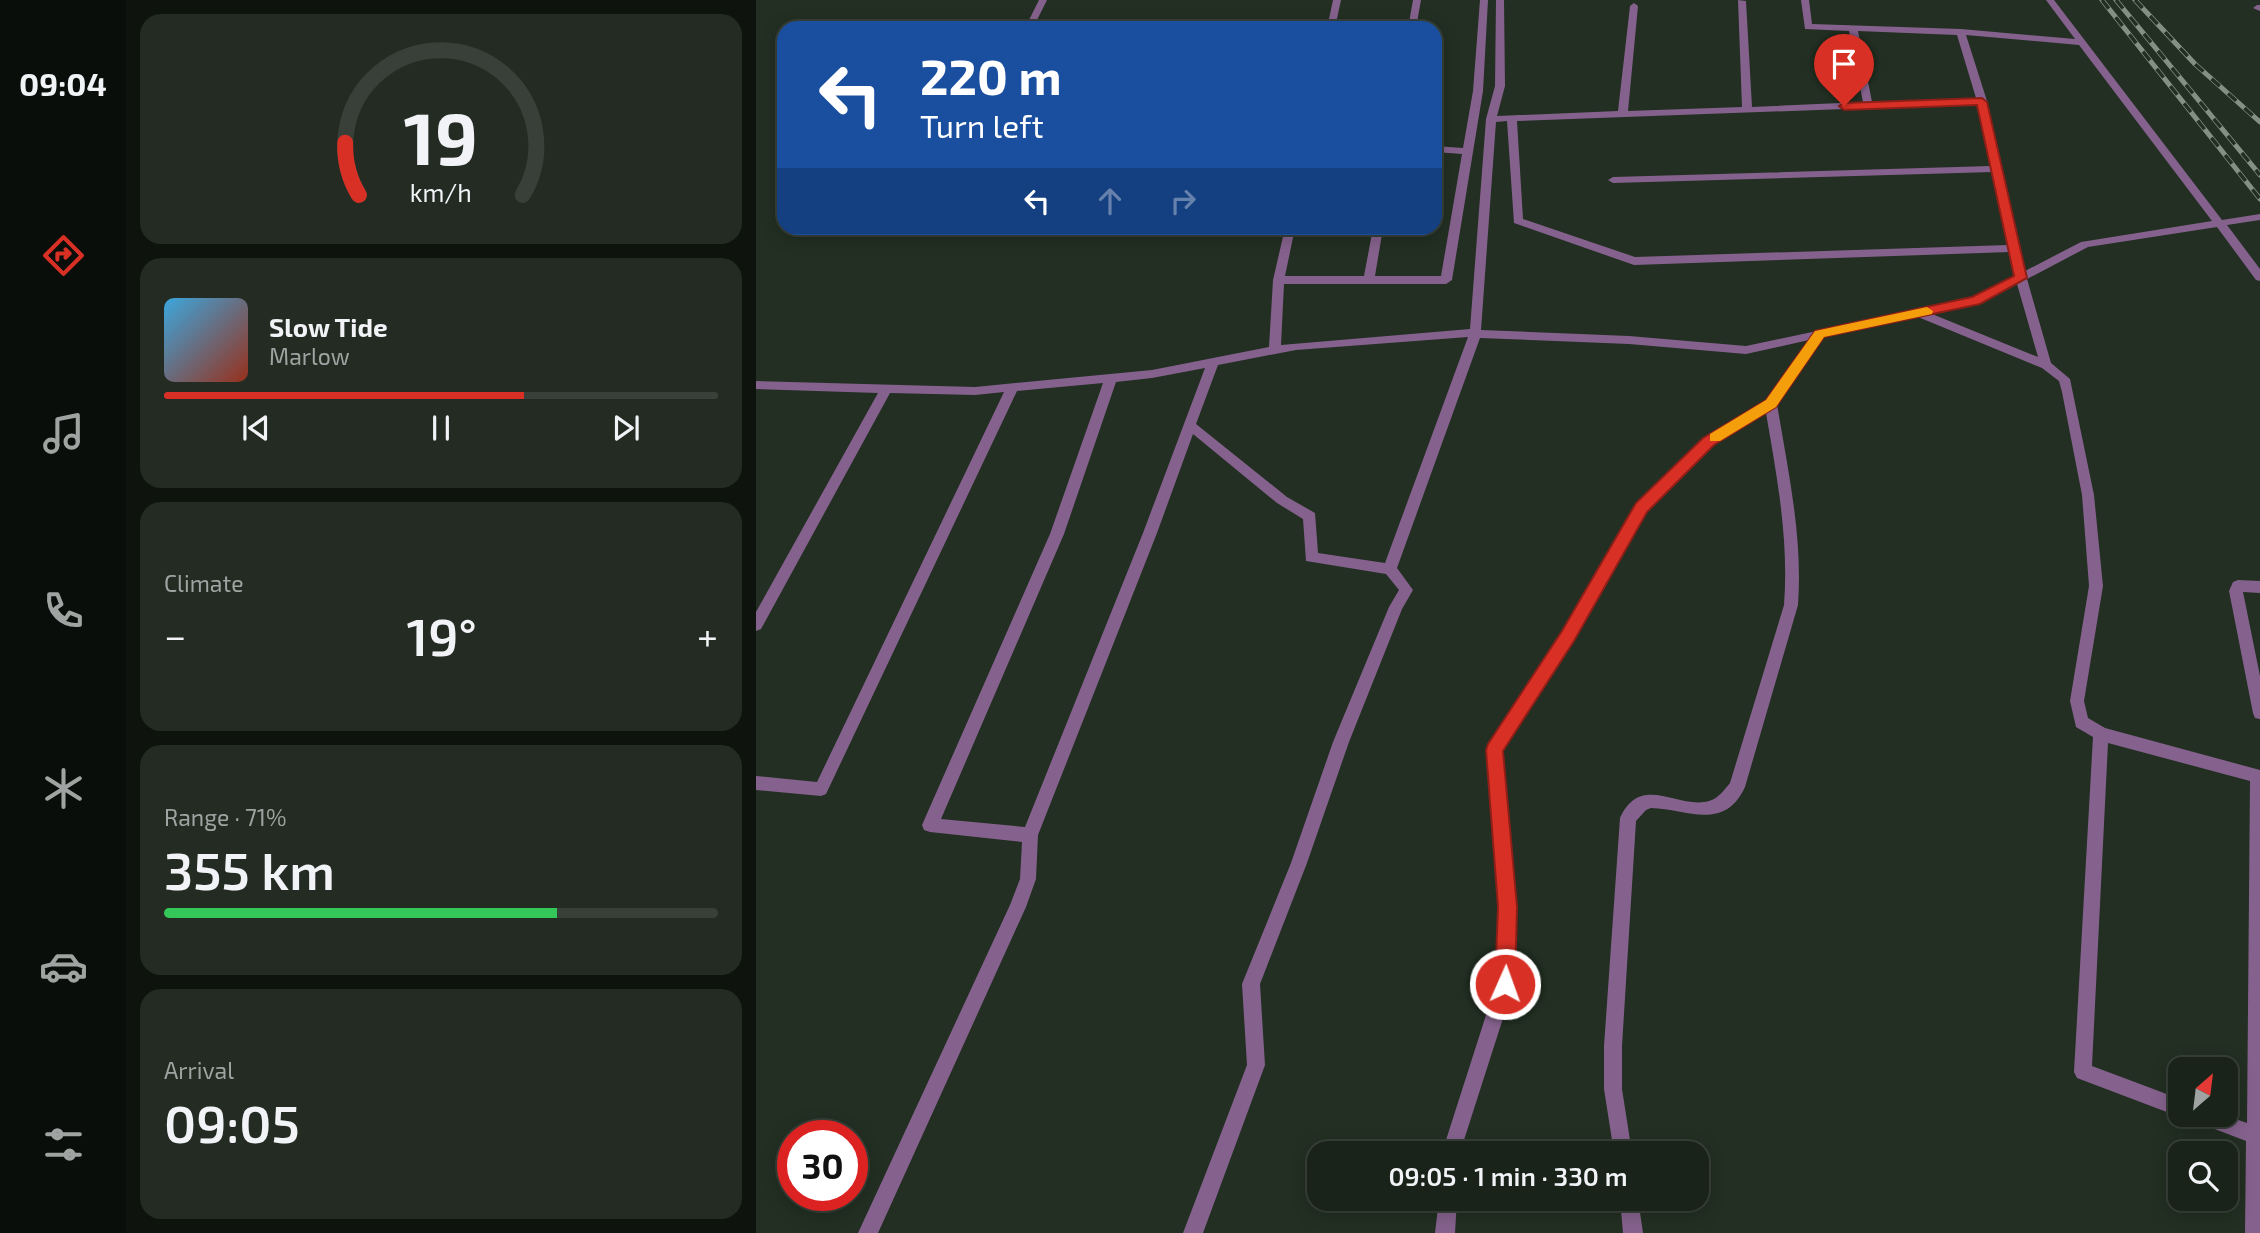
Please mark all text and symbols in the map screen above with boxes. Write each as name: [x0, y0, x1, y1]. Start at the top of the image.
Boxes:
pin: [1814, 34, 1874, 106]
icon: arrive: [1825, 45, 1863, 83]
text: 220 m: [920, 46, 1062, 105]
icon: left: [805, 49, 896, 140]
text: 09:04: [19, 64, 107, 102]
text: 19: [404, 92, 478, 180]
text: Turn left: [920, 106, 1044, 144]
text: km/h: [410, 177, 472, 207]
icon: left: [1018, 182, 1056, 220]
icon: ahead: [1091, 182, 1129, 220]
icon: right: [1164, 182, 1202, 220]
icon: directions: [39, 231, 88, 280]
text: Slow Tide: [269, 311, 388, 342]
text: Marlow: [269, 342, 350, 370]
icon: music: [39, 409, 88, 458]
icon: previous: [237, 409, 275, 447]
icon: pause: [422, 409, 460, 447]
icon: next: [607, 409, 645, 447]
text: Climate: [164, 569, 244, 597]
icon: phone: [39, 586, 88, 635]
text: 19°: [406, 604, 477, 666]
text: −: [164, 612, 186, 658]
text: +: [697, 612, 718, 658]
icon: climate: [39, 764, 88, 813]
text: Range · 71%: [164, 803, 286, 831]
text: 355 km: [164, 838, 335, 900]
icon: car: [39, 942, 88, 991]
position arrow: [1468, 947, 1542, 1021]
text: Arrival: [164, 1056, 234, 1084]
north arrow: [2168, 1057, 2238, 1127]
map controls: [2168, 1057, 2238, 1211]
text: 09:05: [164, 1091, 300, 1153]
icon: filters: [39, 1120, 88, 1169]
speed limit sign: 30: [777, 1120, 868, 1211]
button: search: [2168, 1141, 2238, 1211]
text: 09:05 · 1 min · 330 m: [1389, 1160, 1627, 1191]

